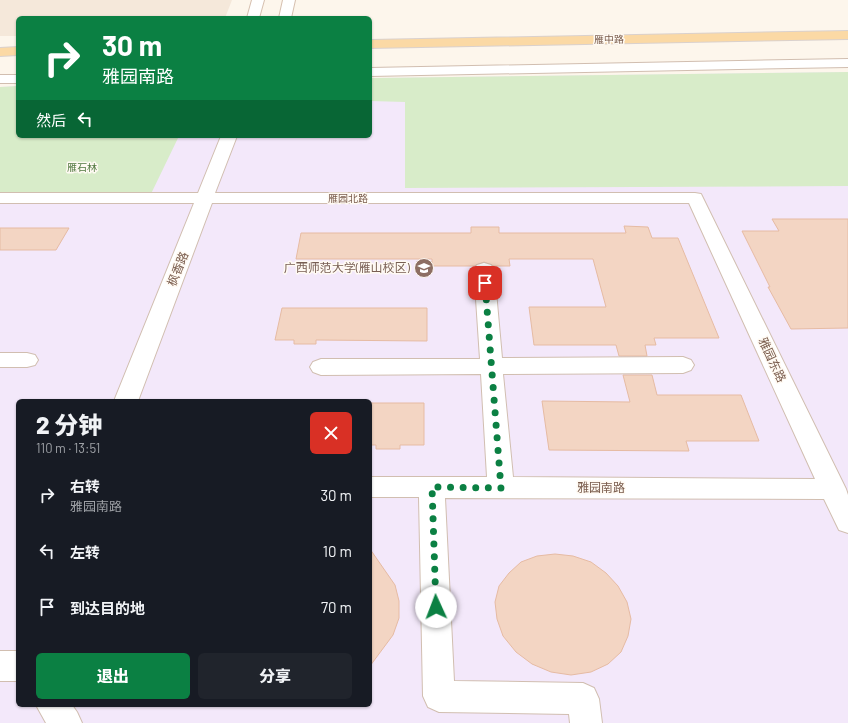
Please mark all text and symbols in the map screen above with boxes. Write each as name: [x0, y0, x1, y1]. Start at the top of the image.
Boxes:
text: 30 m: [102, 28, 162, 62]
icon: right: [36, 32, 88, 84]
street label: 雁中路: [594, 33, 624, 45]
text: 雅园南路: [102, 65, 174, 87]
icon: left: [74, 108, 96, 130]
text: 然后: [36, 111, 66, 129]
park label: 雁石林: [67, 161, 97, 173]
street label: 雁园北路: [328, 192, 368, 204]
street label: 枫香路: [164, 249, 190, 288]
school or university icon: 广西师范大学(雁山校区): [413, 257, 435, 279]
place label: 广西师范大学(雁山校区): [284, 260, 411, 274]
pin: [468, 266, 502, 300]
icon: arrive: [474, 272, 496, 294]
street label: 雅园东路: [756, 335, 789, 384]
text: 2 分钟: [36, 410, 102, 439]
button: close: [310, 412, 352, 454]
text: 110 m · 13:51: [36, 440, 100, 456]
text: 右转: [70, 477, 100, 495]
street label: 雅园南路: [577, 480, 625, 494]
icon: right: [36, 484, 58, 506]
text: 30 m: [320, 486, 352, 504]
text: 雅园南路: [70, 498, 122, 514]
icon: left: [36, 540, 58, 562]
text: 10 m: [323, 542, 352, 560]
text: 左转: [70, 543, 100, 561]
position arrow: [415, 586, 457, 628]
icon: arrive: [36, 596, 58, 618]
text: 70 m: [321, 598, 352, 616]
text: 到达目的地: [70, 599, 145, 617]
button: 退出: [36, 653, 190, 699]
button: 分享: [198, 653, 352, 699]

